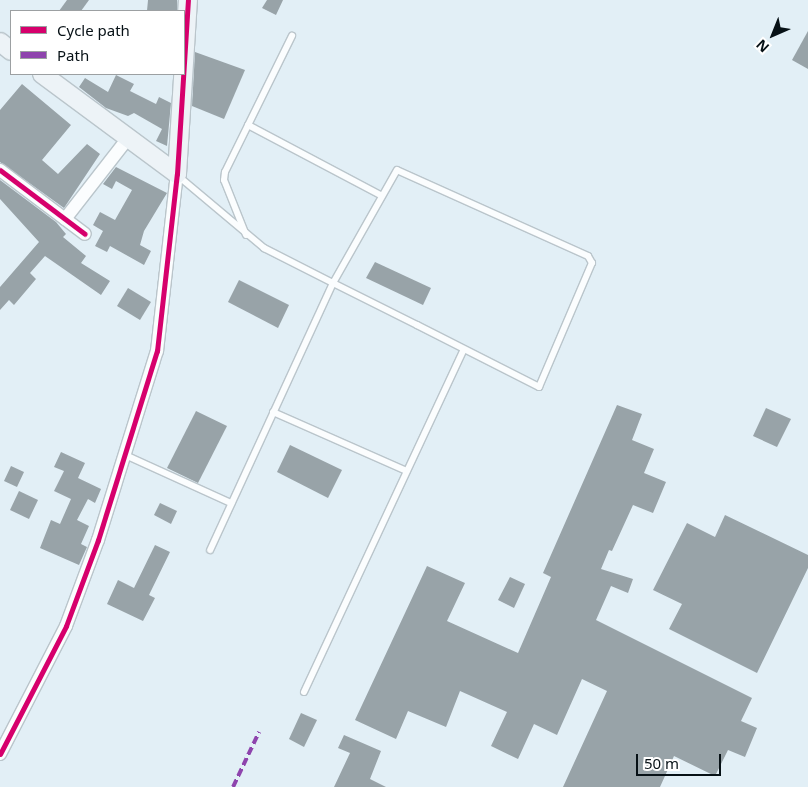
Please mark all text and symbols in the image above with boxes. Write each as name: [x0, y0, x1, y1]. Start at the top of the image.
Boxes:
legend: [10, 10, 185, 75]
north arrow: [748, 10, 798, 60]
text: Cycle path: [57, 20, 130, 40]
text: N: [752, 35, 773, 57]
text: Path: [57, 45, 89, 65]
scale bar: [638, 744, 723, 776]
text: 50 m: [644, 753, 679, 773]

